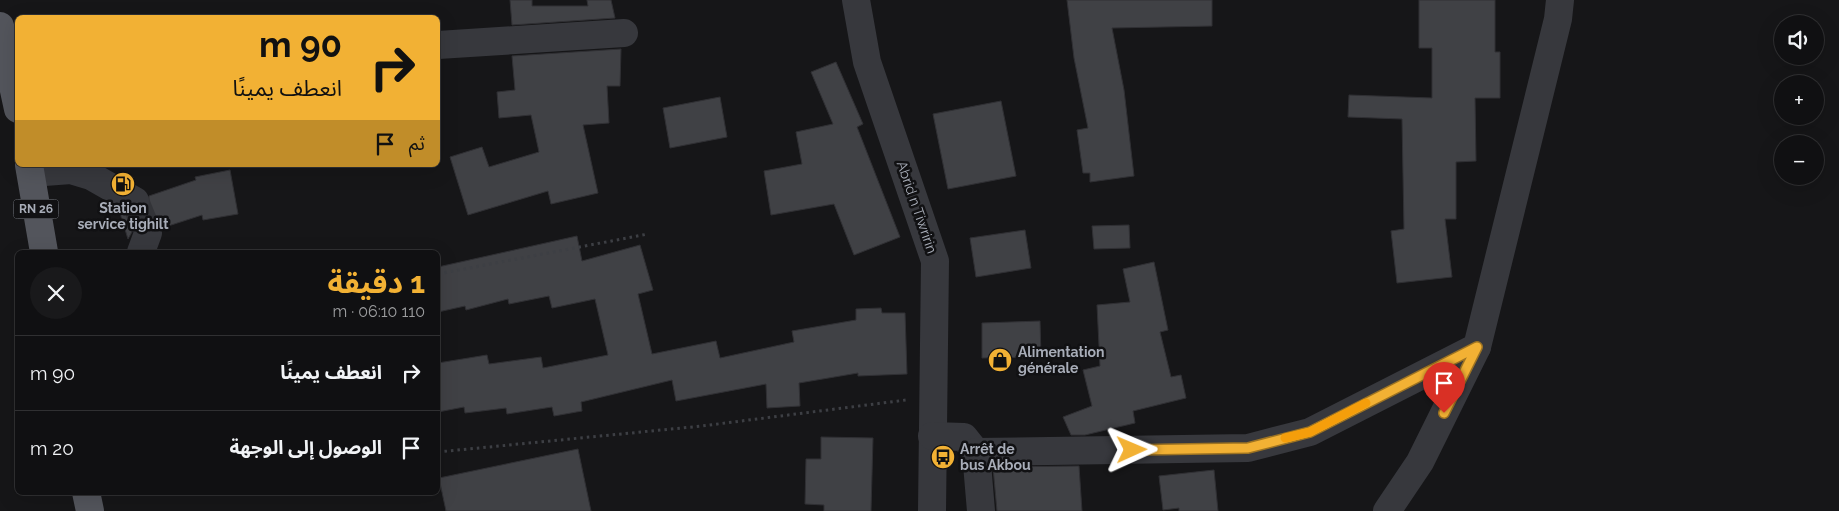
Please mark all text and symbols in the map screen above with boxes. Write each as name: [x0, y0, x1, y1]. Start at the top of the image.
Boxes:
map controls: [1774, 15, 1824, 185]
button: sound: [1774, 15, 1824, 65]
text: 90 m: [259, 24, 342, 65]
icon: right: [360, 35, 425, 100]
text: انعطف يمينًا: [233, 75, 342, 101]
button: +: [1774, 75, 1824, 125]
icon: arrive: [371, 130, 399, 158]
text: ثم: [409, 132, 425, 154]
button: −: [1774, 135, 1824, 185]
street label: Abrid n Tiwririn: [894, 159, 940, 255]
fuel station icon: Station service tighilt: [110, 171, 136, 197]
road number: RN 26: [14, 200, 58, 218]
place label: Station service tighilt: [77, 200, 169, 232]
text: 1 دقيقة: [327, 265, 425, 300]
button: close: [30, 267, 82, 319]
text: 110 m · 06:10: [332, 302, 425, 321]
place label: Alimentation générale: [1018, 344, 1104, 376]
shop icon: Alimentation générale: [987, 347, 1013, 373]
icon: right: [397, 359, 425, 387]
text: انعطف يمينًا: [280, 361, 382, 383]
text: 90 m: [30, 362, 75, 384]
pin: [1423, 362, 1465, 413]
icon: arrive: [1430, 369, 1458, 397]
position arrow: [1105, 423, 1157, 475]
icon: arrive: [397, 434, 425, 462]
text: الوصول إلى الوجهة: [229, 436, 382, 458]
text: 20 m: [30, 437, 74, 459]
place label: Arrêt de bus Akbou: [960, 441, 1031, 473]
bus stop icon: Arrêt de bus Akbou: [930, 444, 956, 470]

